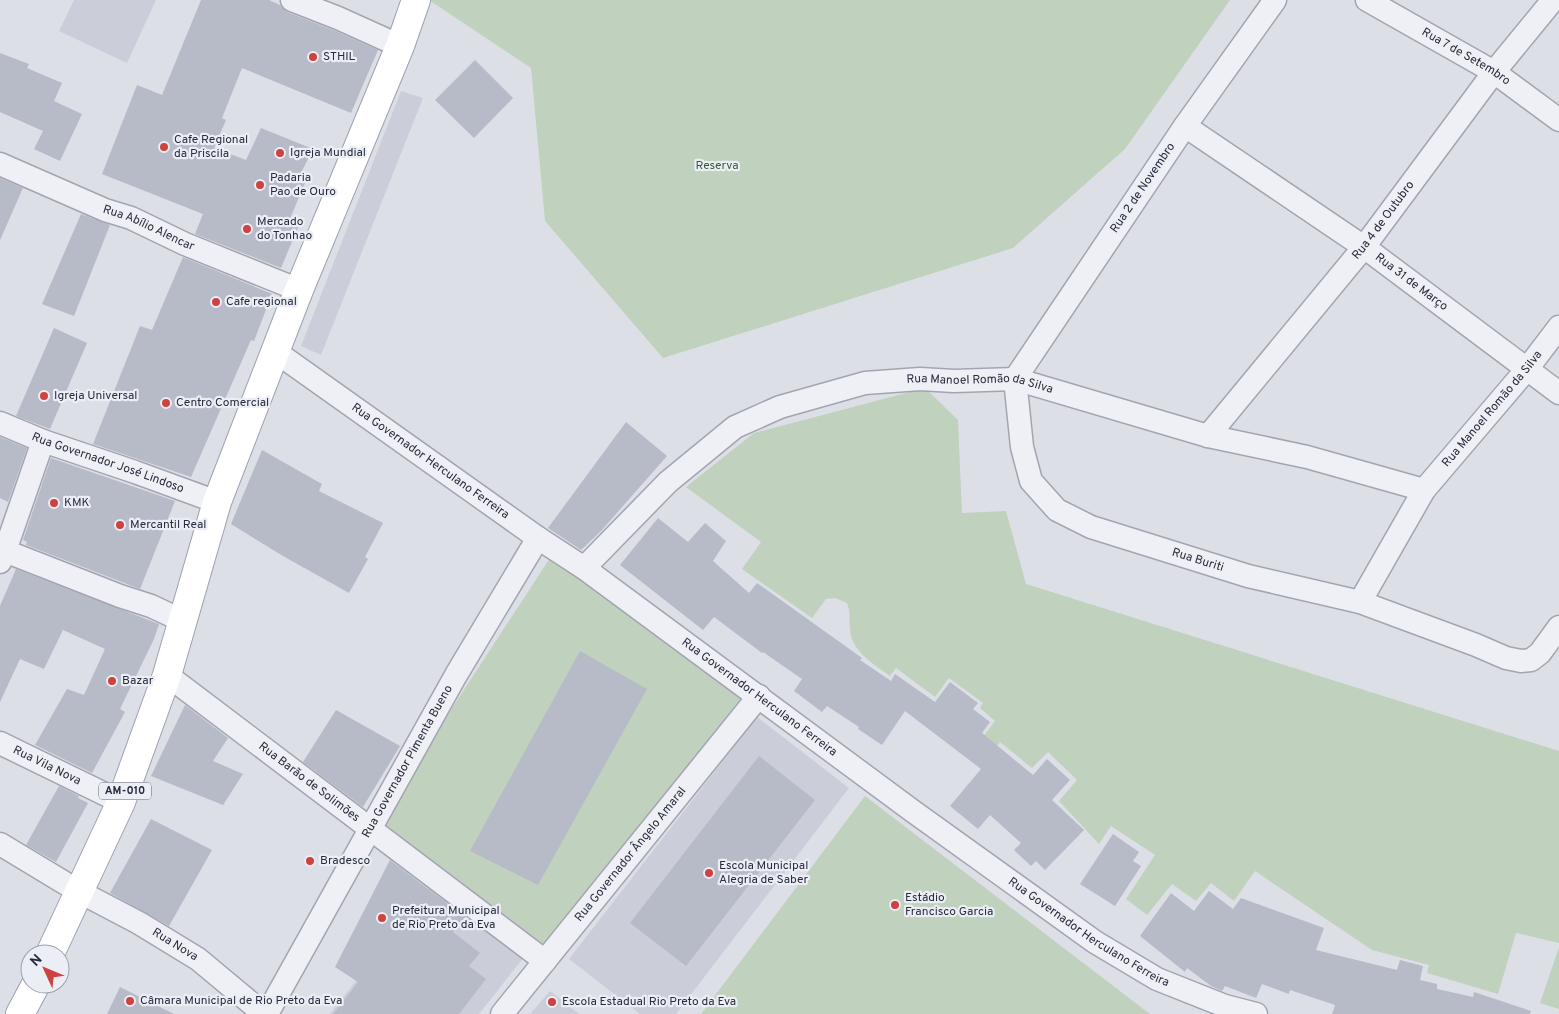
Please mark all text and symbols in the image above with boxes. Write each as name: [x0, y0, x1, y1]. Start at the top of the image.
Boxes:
street label: Rua 7 de Setembro: [1419, 25, 1514, 89]
place label: STHIL: [323, 49, 356, 65]
marker: STHIL: [307, 51, 319, 63]
place label: Cafe Regional da Priscila: [174, 132, 248, 162]
street label: Rua 2 de Novembro: [1107, 139, 1179, 236]
marker: Cafe Regional da Priscila: [158, 141, 170, 153]
place label: Igreja Mundial: [290, 145, 366, 161]
marker: Igreja Mundial: [274, 147, 286, 159]
park label: Reserva: [695, 158, 739, 174]
place label: Padaria Pao de Ouro: [270, 170, 336, 200]
street label: Rua 4 de Outubro: [1349, 178, 1418, 263]
marker: Padaria Pao de Ouro: [254, 179, 266, 191]
street label: Rua Abílio Alencar: [101, 202, 197, 255]
place label: Mercado do Tonhao: [257, 214, 312, 244]
marker: Mercado do Tonhao: [241, 223, 253, 235]
street label: Rua 31 de Março: [1371, 250, 1451, 315]
place label: Cafe regional: [226, 294, 297, 310]
marker: Cafe regional: [210, 296, 222, 308]
street label: Rua Manoel Romão da Silva: [1439, 347, 1546, 471]
street label: Rua Manoel Romão da Silva: [906, 371, 1055, 398]
place label: Igreja Universal: [54, 388, 138, 404]
marker: Igreja Universal: [38, 390, 50, 402]
place label: Centro Comercial: [176, 395, 269, 411]
marker: Centro Comercial: [160, 397, 172, 409]
street label: Rua Governador Herculano Ferreira: [348, 400, 512, 523]
street label: Rua Governador José Lindoso: [29, 429, 186, 497]
place label: KMK: [64, 495, 90, 511]
marker: KMK: [48, 497, 60, 509]
place label: Mercantil Real: [130, 517, 206, 533]
marker: Mercantil Real: [114, 519, 126, 531]
street label: Rua Buriti: [1170, 545, 1226, 576]
street label: Rua Governador Herculano Ferreira: [678, 635, 840, 760]
place label: Bazar: [122, 673, 154, 689]
marker: Bazar: [106, 675, 118, 687]
street label: Rua Governador Pimenta Bueno: [359, 682, 457, 841]
street label: Rua Barão de Solimões: [255, 739, 363, 826]
street label: Rua Vila Nova: [10, 742, 83, 789]
road number: AM-010: [99, 782, 151, 799]
street label: Rua Governador Ângelo Amaral: [572, 784, 690, 925]
place label: Bradesco: [320, 853, 370, 869]
marker: Bradesco: [304, 855, 316, 867]
place label: Escola Municipal Alegria de Saber: [719, 858, 809, 888]
marker: Escola Municipal Alegria de Saber: [703, 867, 715, 879]
street label: Rua Governador Herculano Ferreira: [1005, 874, 1171, 991]
place label: Estádio Francisco Garcia: [905, 890, 993, 920]
marker: Estádio Francisco Garcia: [889, 899, 901, 911]
place label: Prefeitura Municipal de Rio Preto da Eva: [392, 903, 500, 933]
marker: Prefeitura Municipal de Rio Preto da Eva: [376, 912, 388, 924]
street label: Rua Nova: [149, 925, 201, 965]
north arrow: [20, 944, 70, 994]
text: N: [27, 951, 46, 971]
place label: Câmara Municipal de Rio Preto da Eva: [140, 993, 342, 1009]
place label: Escola Estadual Rio Preto da Eva: [562, 994, 736, 1010]
marker: Câmara Municipal de Rio Preto da Eva: [124, 995, 136, 1007]
marker: Escola Estadual Rio Preto da Eva: [546, 996, 558, 1008]

